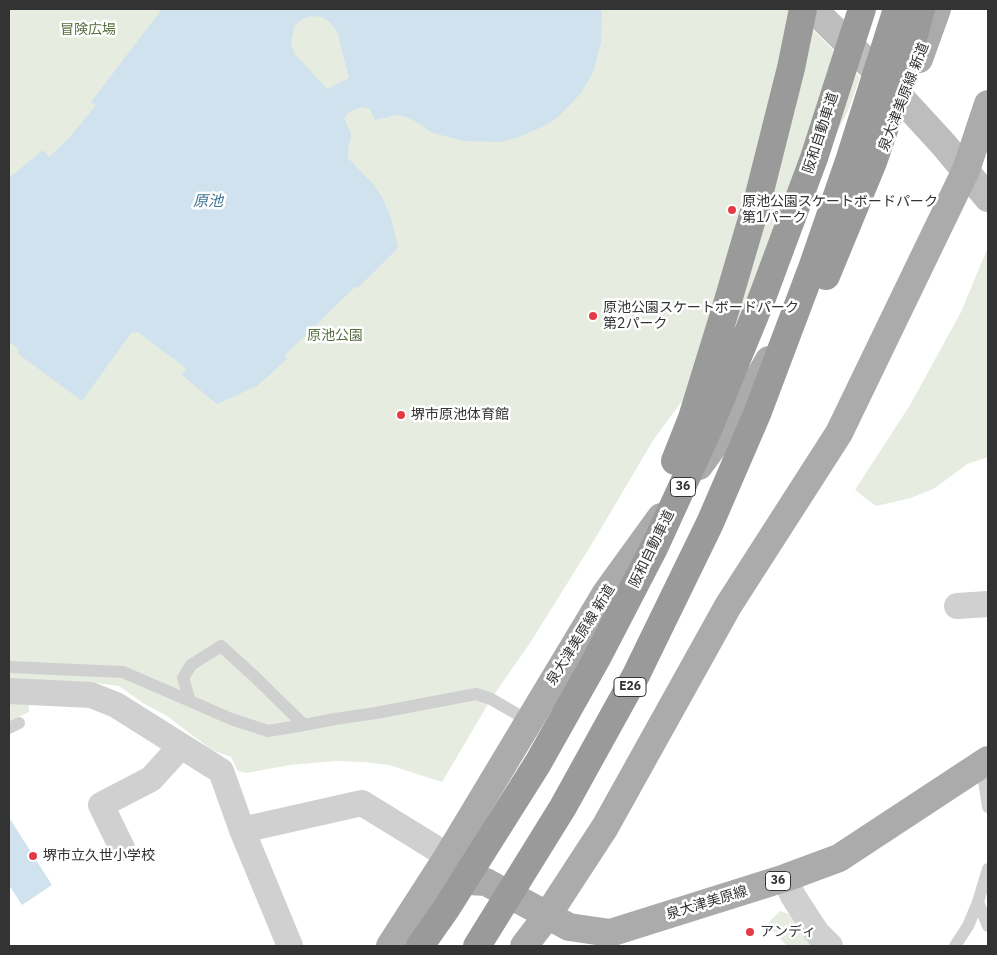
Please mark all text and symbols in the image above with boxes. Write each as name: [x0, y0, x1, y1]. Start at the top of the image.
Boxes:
park label: 冒険広場: [60, 22, 116, 38]
street label: 泉大津美原線 新道: [875, 40, 933, 154]
street label: 阪和自動車道: [800, 90, 842, 176]
water label: 原池: [193, 193, 223, 211]
place label: 原池公園スケートボードパーク 第1パーク: [742, 194, 938, 226]
marker: 原池公園スケートボードパーク 第1パーク: [726, 204, 738, 216]
place label: 原池公園スケートボードパーク 第2パーク: [603, 300, 799, 332]
marker: 原池公園スケートボードパーク 第2パーク: [587, 310, 599, 322]
park label: 原池公園: [307, 328, 363, 344]
place label: 堺市原池体育館: [411, 407, 509, 423]
marker: 堺市原池体育館: [395, 409, 407, 421]
road number: 36: [670, 478, 696, 497]
street label: 阪和自動車道: [626, 508, 678, 590]
street label: 泉大津美原線 新道: [543, 582, 619, 688]
road number: E26: [614, 678, 646, 696]
place label: 堺市立久世小学校: [43, 848, 155, 864]
marker: 堺市立久世小学校: [27, 850, 39, 862]
road number: 36: [766, 871, 790, 890]
street label: 泉大津美原線: [664, 883, 750, 923]
place label: アンディ: [760, 924, 816, 940]
marker: アンディ: [744, 926, 756, 938]

